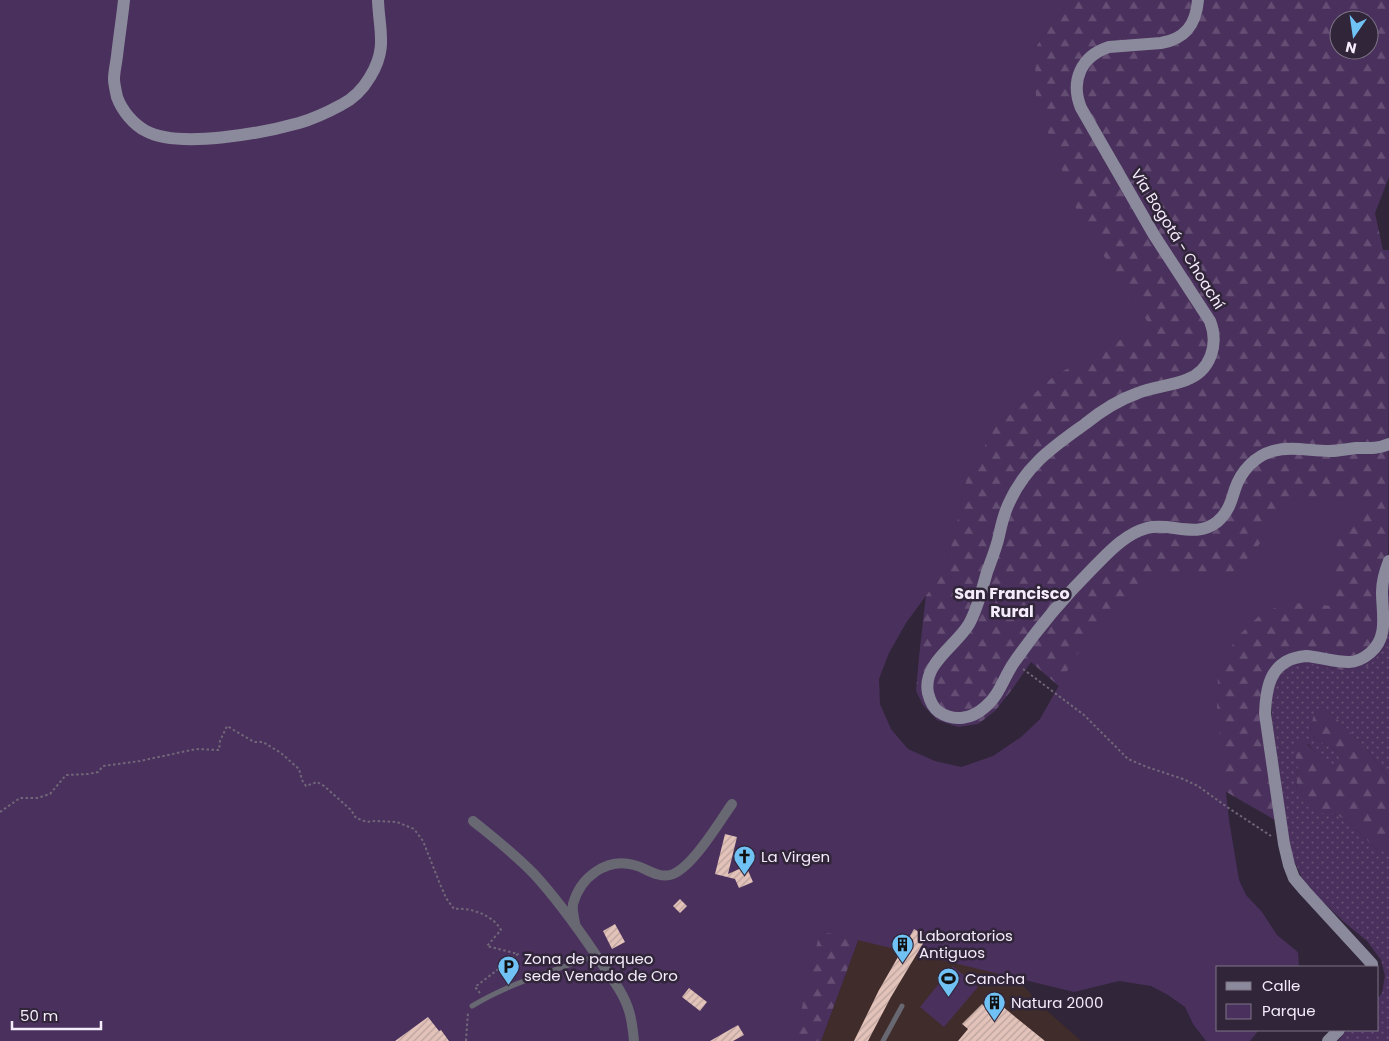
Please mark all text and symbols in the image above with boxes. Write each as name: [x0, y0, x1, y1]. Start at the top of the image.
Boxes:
north arrow: [1329, 10, 1379, 60]
text: N: [1344, 37, 1358, 59]
street label: Vía Bogotá - Choachí: [1126, 165, 1230, 313]
district label: San Francisco Rural: [954, 582, 1070, 623]
church icon: La Virgen: [733, 844, 757, 875]
place label: La Virgen: [761, 846, 830, 867]
place label: Laboratorios Antiguos: [919, 925, 1013, 963]
building icon: Laboratorios Antiguos: [891, 932, 915, 963]
place label: Zona de parqueo sede Venado de Oro: [524, 948, 678, 986]
parking icon: Zona de parqueo sede Venado de Oro: [496, 955, 520, 986]
sports icon: Cancha: [937, 966, 961, 997]
legend: [1216, 966, 1379, 1031]
place label: Cancha: [965, 968, 1025, 989]
text: Calle: [1262, 975, 1300, 996]
building icon: Natura 2000: [983, 990, 1007, 1021]
place label: Natura 2000: [1011, 992, 1103, 1013]
scale bar: [12, 998, 101, 1030]
text: Parque: [1262, 1000, 1315, 1021]
text: 50 m: [20, 1005, 58, 1026]

